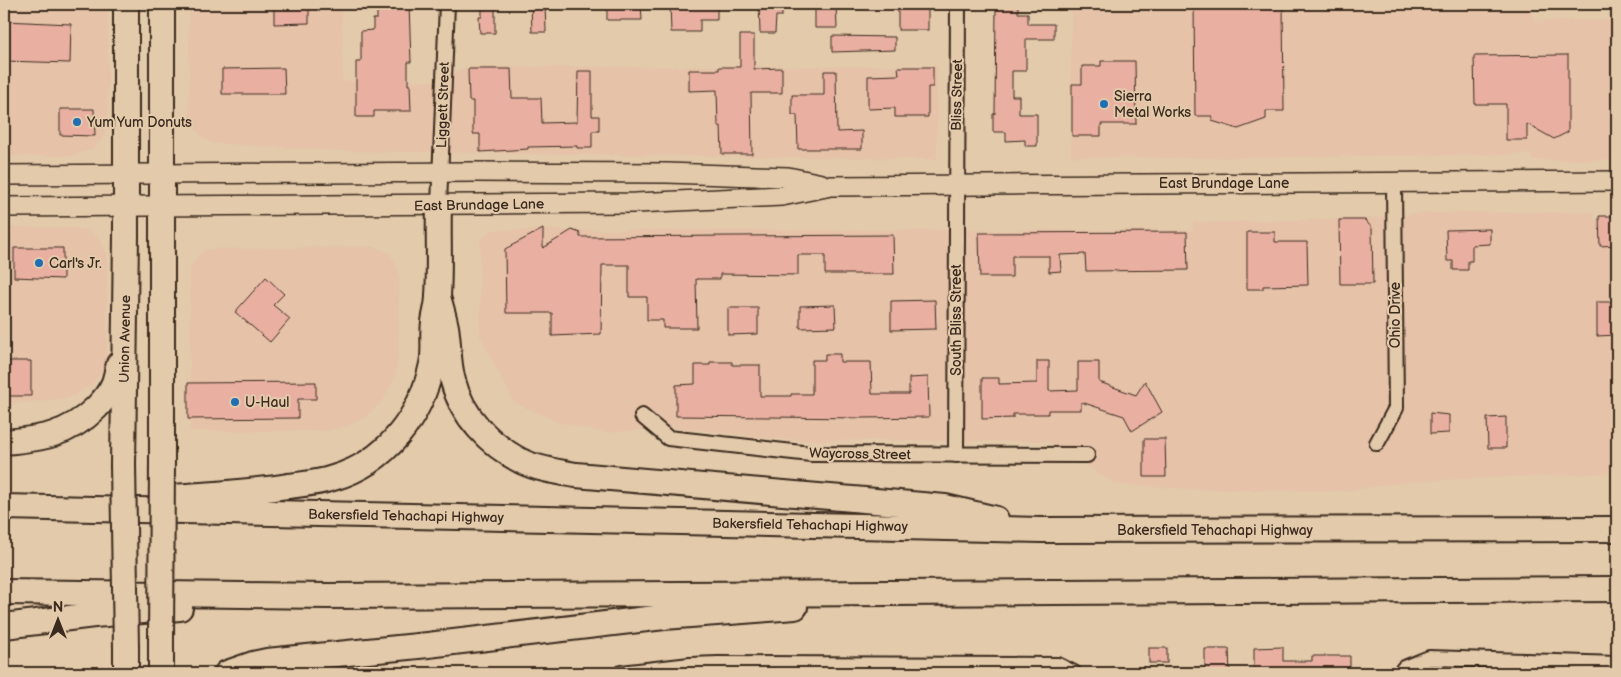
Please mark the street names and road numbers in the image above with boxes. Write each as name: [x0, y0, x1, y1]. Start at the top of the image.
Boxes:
street label: Bliss Street: [948, 58, 966, 131]
street label: Liggett Street: [433, 61, 453, 148]
street label: East Brundage Lane: [1159, 175, 1289, 192]
street label: East Brundage Lane: [414, 195, 544, 215]
street label: South Bliss Street: [948, 263, 965, 376]
street label: Ohio Drive: [1387, 282, 1404, 348]
street label: Union Avenue: [116, 295, 134, 383]
street label: Waycross Street: [809, 445, 912, 463]
street label: Bakersfield Tehachapi Highway: [308, 506, 505, 526]
street label: Bakersfield Tehachapi Highway: [712, 515, 909, 535]
street label: Bakersfield Tehachapi Highway: [1117, 522, 1314, 539]

